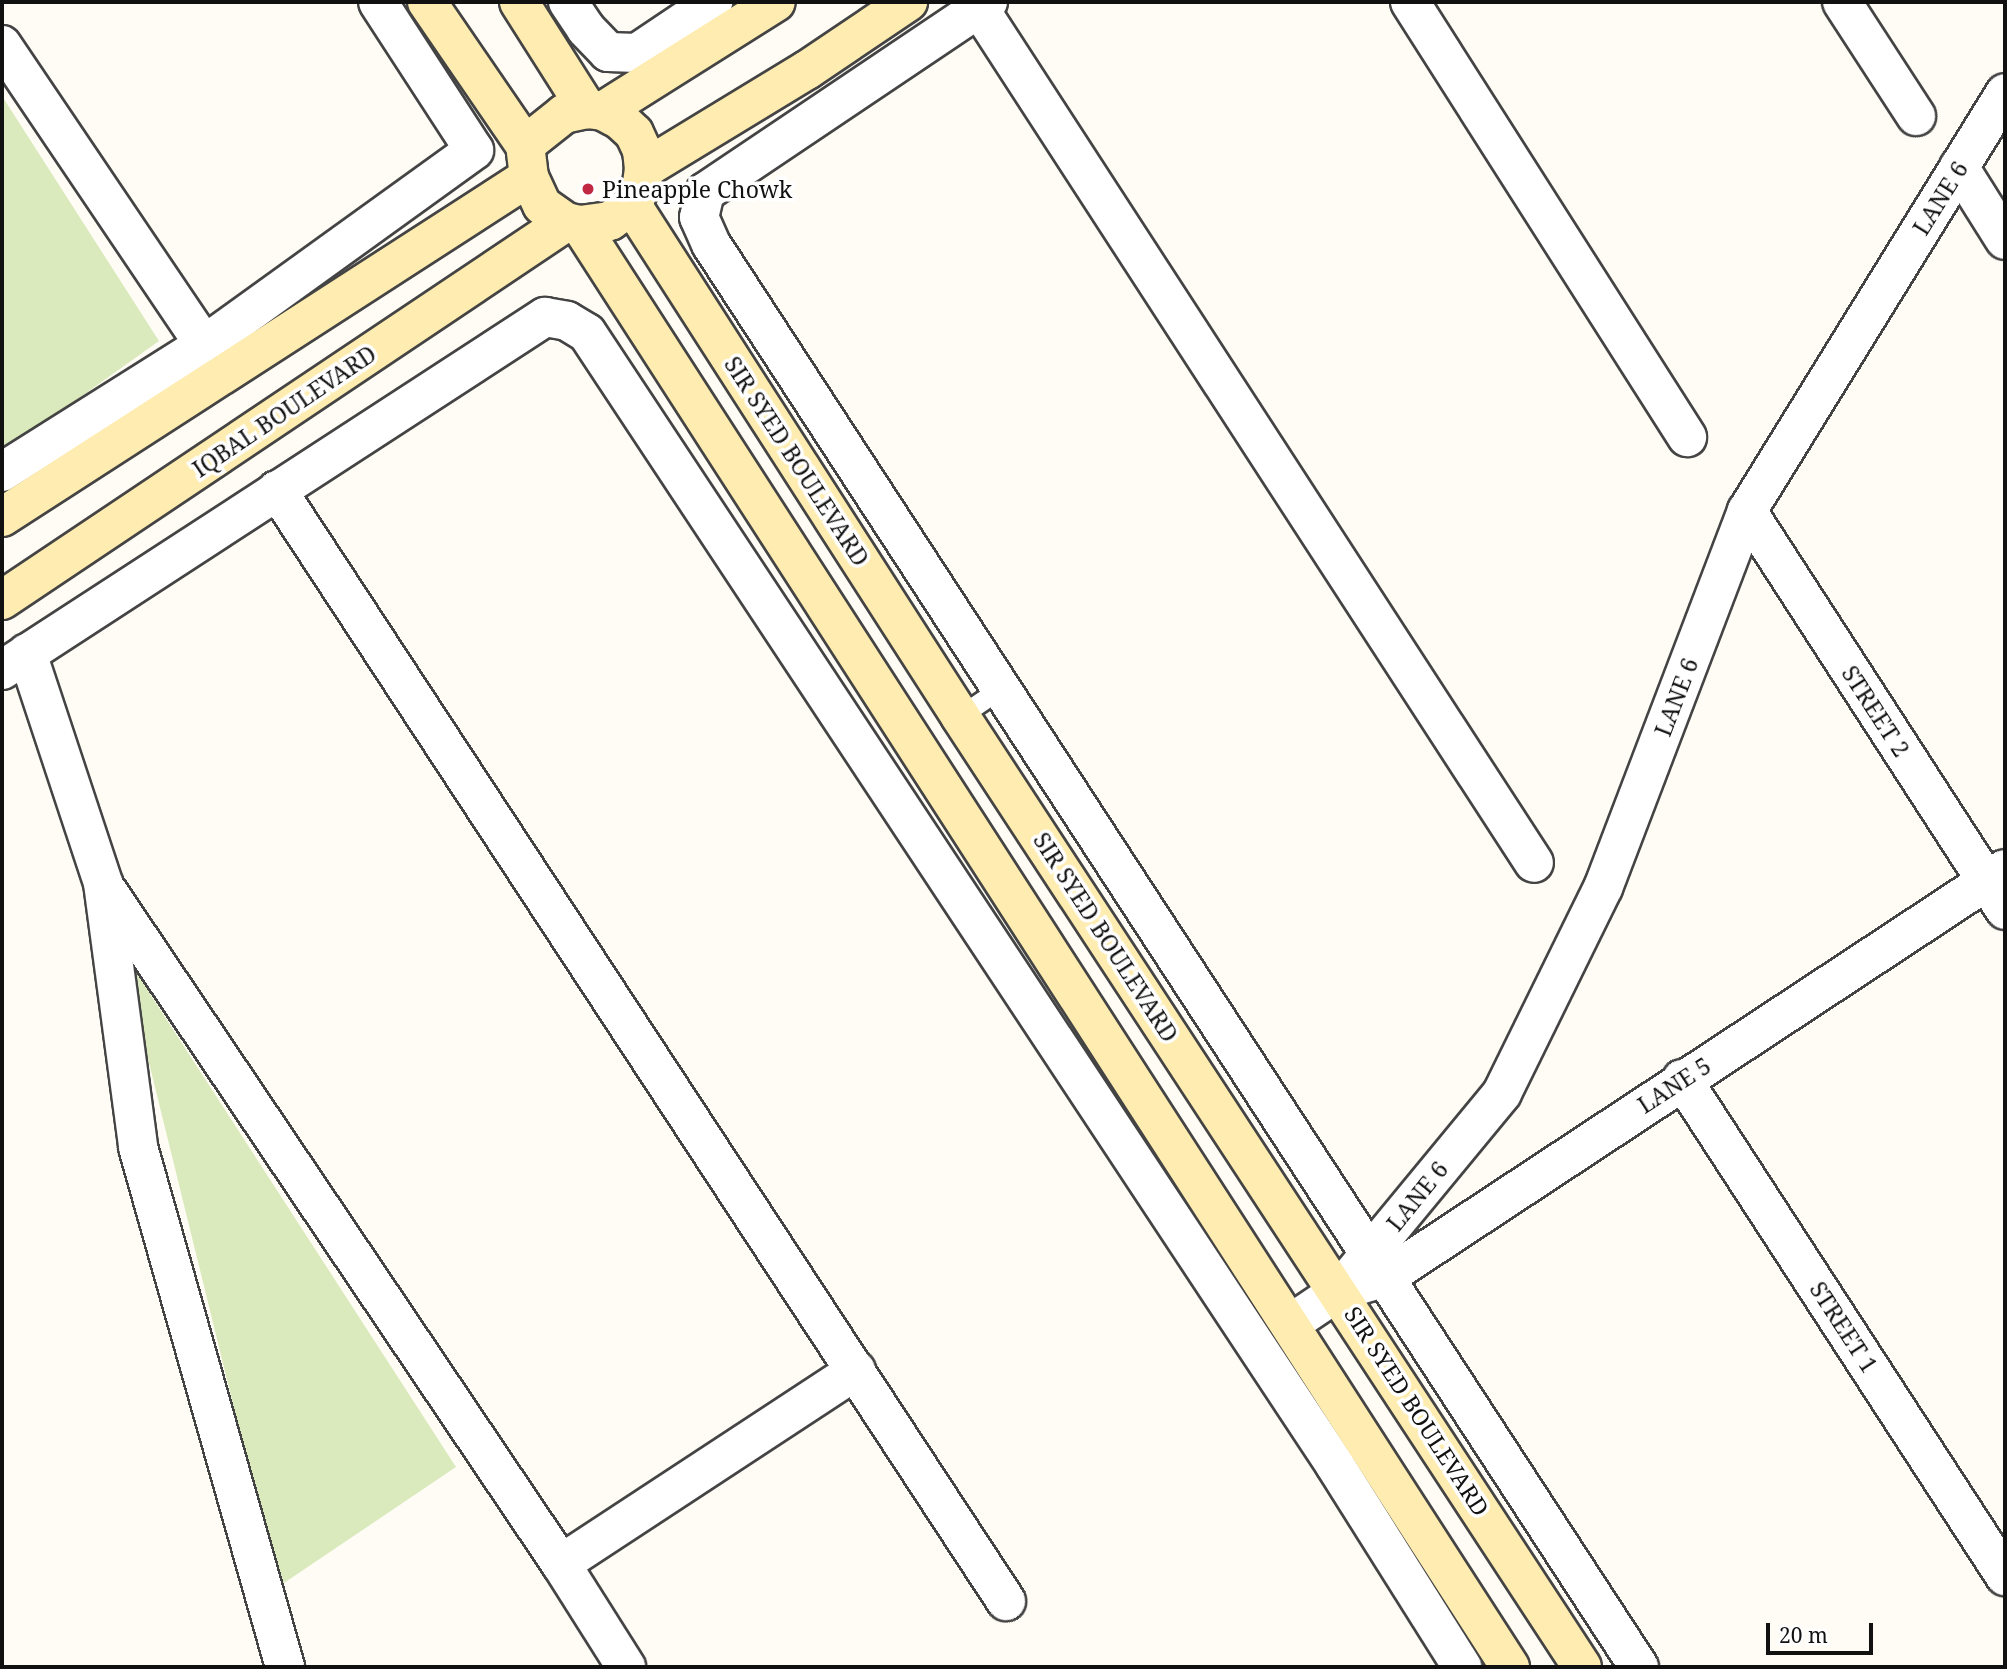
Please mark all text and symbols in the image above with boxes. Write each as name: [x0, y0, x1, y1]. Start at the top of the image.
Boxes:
street label: LANE 6: [1907, 156, 1973, 240]
place label: Pineapple Chowk: [602, 175, 792, 203]
marker: Pineapple Chowk: [580, 181, 596, 197]
street label: IQBAL BOULEVARD: [187, 339, 381, 483]
street label: SIR SYED BOULEVARD: [719, 351, 875, 571]
street label: LANE 6: [1649, 654, 1703, 740]
street label: STREET 2: [1836, 660, 1916, 762]
street label: SIR SYED BOULEVARD: [1028, 827, 1184, 1047]
street label: LANE 5: [1632, 1051, 1716, 1119]
street label: LANE 6: [1381, 1156, 1453, 1236]
street label: STREET 1: [1804, 1276, 1884, 1378]
street label: SIR SYED BOULEVARD: [1339, 1301, 1495, 1521]
scale bar: [1769, 1610, 1876, 1654]
text: 20 m: [1779, 1621, 1828, 1649]

